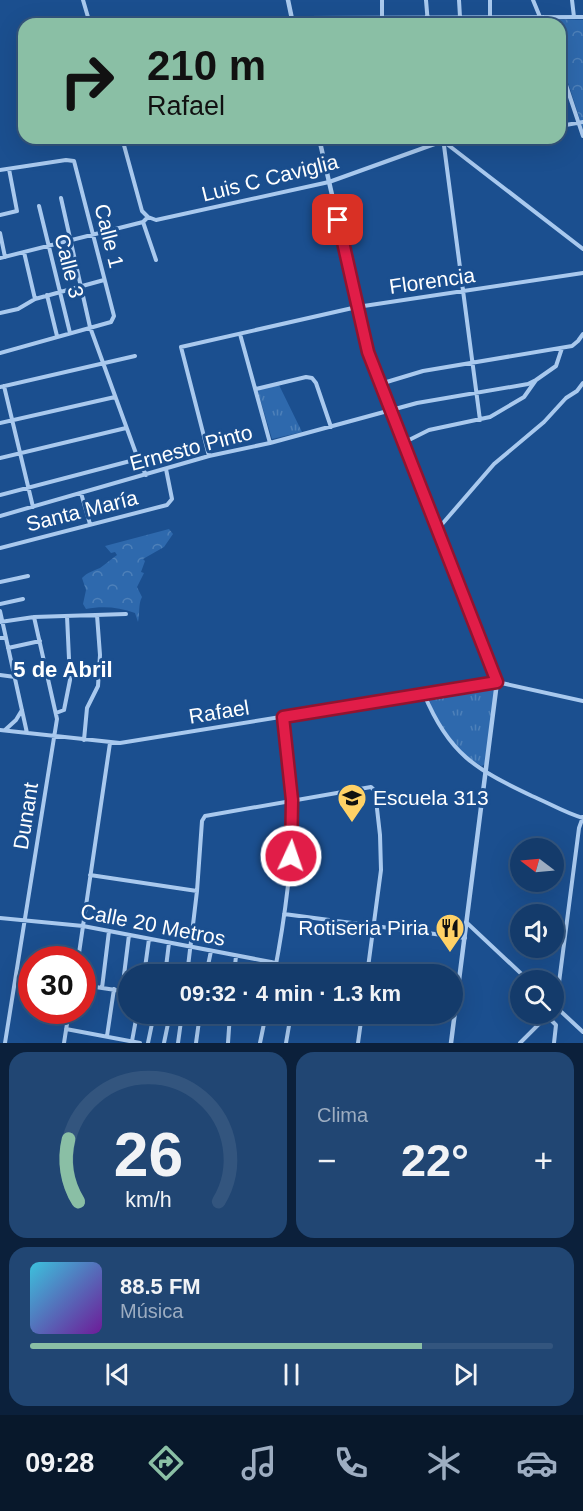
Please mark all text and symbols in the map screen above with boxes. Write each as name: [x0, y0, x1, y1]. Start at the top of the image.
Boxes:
icon: right: [48, 42, 126, 120]
text: 210 m: [147, 42, 266, 89]
text: Rafael: [147, 91, 225, 121]
street label: Luis C Caviglia: [199, 149, 341, 206]
pin: [312, 194, 363, 245]
street label: Calle 1: [90, 201, 129, 270]
icon: arrive: [321, 203, 354, 236]
street label: Calle 3: [50, 231, 89, 300]
street label: Florencia: [388, 263, 477, 298]
street label: Ernesto Pinto: [127, 420, 255, 475]
street label: Santa María: [24, 485, 140, 536]
district label: 5 de Abril: [13, 657, 113, 682]
street label: Rafael: [187, 695, 251, 728]
street label: Dunant: [9, 781, 42, 851]
school or university icon: Escuela 313: [336, 782, 368, 824]
place label: Escuela 313: [373, 786, 489, 809]
position arrow: [259, 824, 323, 888]
north arrow: [510, 838, 564, 892]
map controls: [510, 838, 564, 1024]
street label: Calle 20 Metros: [79, 899, 227, 950]
button: sound: [510, 904, 564, 958]
restaurant icon: Rotiseria Piria: [434, 912, 466, 954]
place label: Rotiseria Piria: [298, 916, 429, 939]
speed limit sign: 30: [18, 946, 96, 1024]
button: search: [510, 970, 564, 1024]
text: 09:32 · 4 min · 1.3 km: [180, 981, 401, 1006]
text: Clima: [317, 1104, 368, 1126]
text: 26: [113, 1120, 183, 1189]
text: 22°: [401, 1135, 469, 1186]
text: −: [317, 1142, 336, 1179]
text: +: [534, 1142, 553, 1179]
text: km/h: [125, 1188, 171, 1212]
text: 88.5 FM: [120, 1274, 201, 1299]
text: Música: [120, 1300, 183, 1322]
icon: previous: [101, 1358, 134, 1391]
icon: pause: [275, 1358, 308, 1391]
icon: next: [449, 1358, 482, 1391]
icon: directions: [145, 1442, 187, 1484]
icon: music: [238, 1442, 280, 1484]
icon: phone: [330, 1442, 372, 1484]
icon: climate: [423, 1442, 465, 1484]
icon: car: [516, 1442, 558, 1484]
text: 09:28: [25, 1448, 94, 1478]

